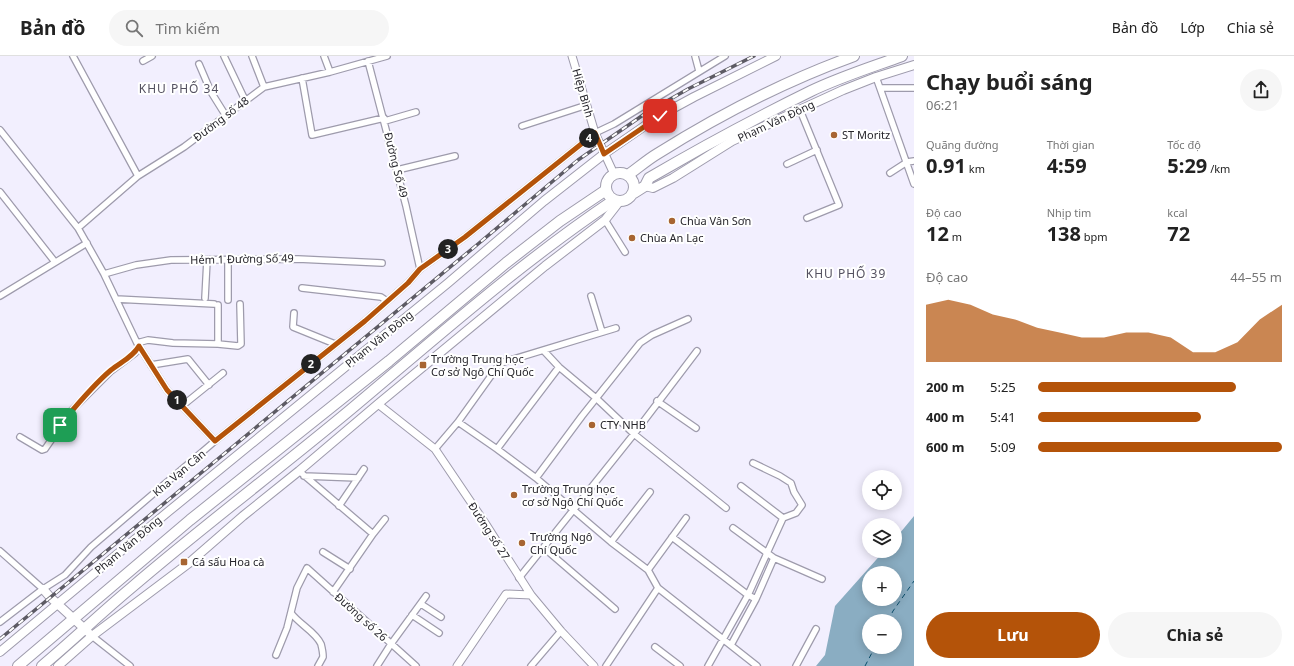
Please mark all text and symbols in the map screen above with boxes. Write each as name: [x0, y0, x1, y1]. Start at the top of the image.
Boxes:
search box: [109, 10, 389, 46]
text: Bản đồ: [20, 15, 85, 41]
icon: search: [123, 17, 145, 39]
text: Tìm kiếm: [155, 18, 220, 38]
text: Bản đồ: [1112, 18, 1158, 37]
text: Lớp: [1180, 18, 1205, 37]
text: Chia sẻ: [1227, 18, 1274, 37]
text: Chạy buổi sáng: [926, 66, 1093, 96]
street label: Hiệp Bình: [569, 67, 598, 119]
button: share: [1240, 69, 1282, 111]
district label: KHU PHỐ 34: [139, 80, 219, 97]
street label: Đường số 48: [190, 93, 252, 144]
street label: Phạm Văn Đồng: [735, 96, 817, 145]
text: 06:21: [926, 96, 959, 114]
pin: [643, 99, 677, 133]
icon: check: [649, 105, 671, 127]
place label: ST Moritz: [842, 127, 890, 142]
pin: 4: [579, 128, 599, 148]
text: 4: [586, 130, 592, 145]
marker: ST Moritz: [829, 130, 839, 140]
street label: Đường Số 49: [381, 131, 412, 199]
text: Quãng đường: [926, 137, 999, 152]
text: Thời gian: [1047, 137, 1095, 152]
text: Tốc độ: [1167, 137, 1201, 152]
text: 0.91: [926, 152, 966, 179]
text: 4:59: [1047, 152, 1087, 179]
text: 5:29: [1167, 152, 1207, 179]
text: km: [966, 161, 985, 176]
text: /km: [1207, 161, 1230, 176]
text: Độ cao: [926, 205, 962, 220]
text: Nhịp tim: [1047, 205, 1091, 220]
text: kcal: [1167, 205, 1188, 220]
place label: Chùa Vân Sơn: [680, 213, 751, 228]
marker: Chùa Vân Sơn: [667, 216, 677, 226]
text: 12: [926, 220, 949, 247]
text: 138: [1047, 220, 1081, 247]
text: 72: [1167, 220, 1190, 247]
text: m: [949, 229, 962, 244]
text: bpm: [1081, 229, 1108, 244]
place label: Chùa An Lạc: [640, 230, 703, 245]
marker: Chùa An Lạc: [627, 233, 637, 243]
pin: 3: [438, 239, 458, 259]
text: 3: [445, 241, 451, 256]
street label: Hẻm 1 Đường Số 49: [190, 250, 294, 267]
district label: KHU PHỐ 39: [806, 265, 886, 282]
text: Độ cao: [926, 268, 968, 286]
text: 44–55 m: [1230, 268, 1282, 286]
street label: Phạm Văn Đồng: [342, 307, 416, 371]
place label: Trường Trung học Cơ sở Ngô Chí Quốc: [431, 351, 534, 379]
pin: 2: [301, 354, 321, 374]
text: 2: [308, 356, 314, 371]
marker: Trường Trung học Cơ sở Ngô Chí Quốc: [418, 360, 428, 370]
text: 200 m: [926, 378, 964, 396]
text: 5:25: [990, 378, 1016, 396]
pin: 1: [167, 390, 187, 410]
text: 1: [174, 392, 180, 407]
pin: [43, 408, 77, 442]
text: 400 m: [926, 408, 964, 426]
text: 5:41: [990, 408, 1016, 426]
icon: arrive: [49, 414, 71, 436]
place label: CTY NHB: [600, 417, 646, 432]
marker: CTY NHB: [587, 420, 597, 430]
text: 600 m: [926, 438, 964, 456]
text: 5:09: [990, 438, 1016, 456]
street label: Kha Vạn Cân: [149, 446, 208, 499]
map controls: [862, 470, 902, 654]
button: locate: [862, 470, 902, 510]
place label: Trường Trung học cơ sở Ngô Chí Quốc: [522, 481, 623, 509]
marker: Trường Trung học cơ sở Ngô Chí Quốc: [509, 490, 519, 500]
street label: Đường số 27: [465, 499, 514, 562]
street label: Phạm Văn Đồng: [91, 512, 164, 577]
button: layers: [862, 518, 902, 558]
place label: Trường Ngô Chí Quốc: [530, 529, 593, 557]
marker: Trường Ngô Chí Quốc: [517, 538, 527, 548]
place label: Cá sấu Hoa cà: [192, 554, 264, 569]
marker: Cá sấu Hoa cà: [179, 557, 189, 567]
button: +: [862, 566, 902, 606]
street label: Đường số 26: [332, 589, 391, 644]
button: Lưu: [926, 612, 1100, 658]
button: Chia sẻ: [1108, 612, 1282, 658]
button: −: [862, 614, 902, 654]

